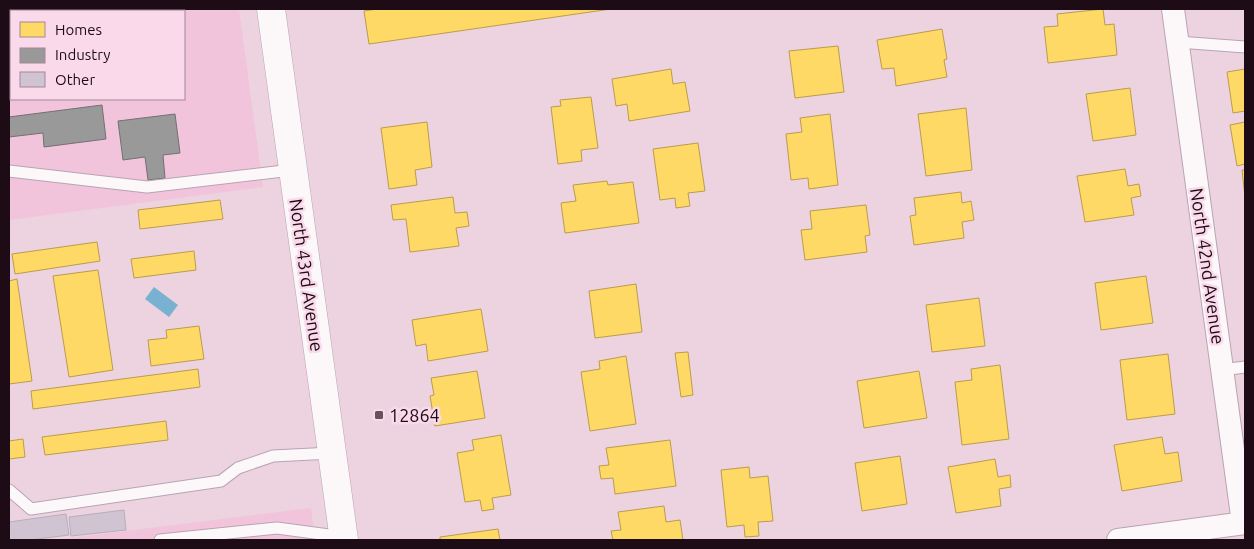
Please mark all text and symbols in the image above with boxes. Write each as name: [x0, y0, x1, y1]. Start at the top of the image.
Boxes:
legend: [10, 10, 185, 100]
text: Homes: [55, 21, 102, 38]
text: Industry: [55, 46, 110, 63]
text: Other: [55, 71, 95, 88]
street label: North 42nd Avenue: [1187, 187, 1229, 345]
street label: North 43rd Avenue: [286, 197, 328, 353]
place label: 12864: [389, 405, 440, 425]
marker: 12864: [373, 409, 385, 421]

